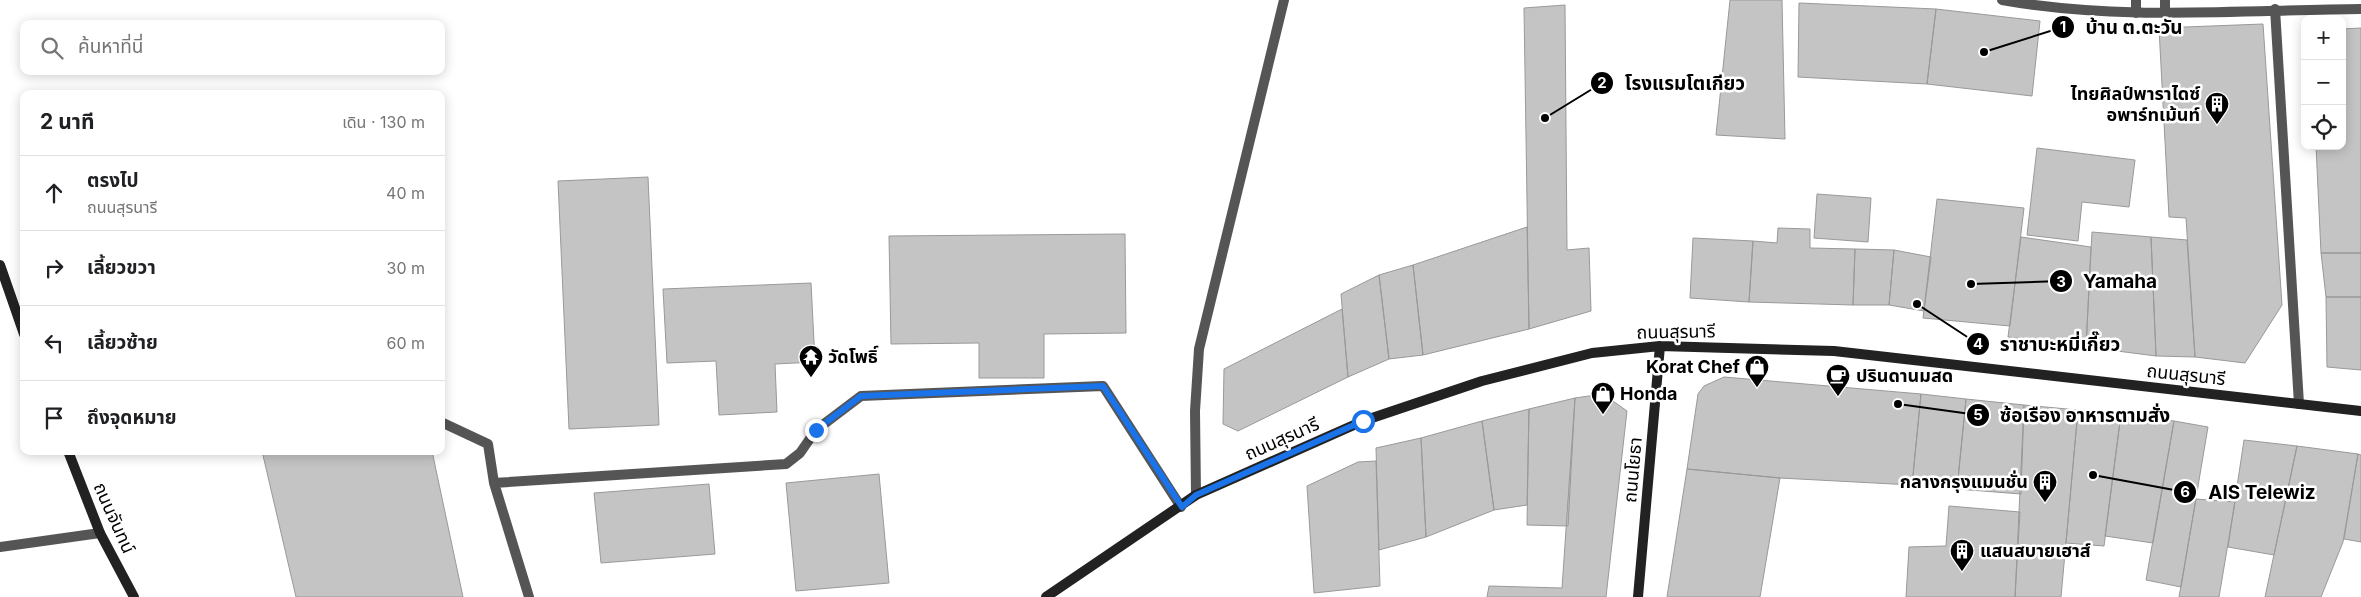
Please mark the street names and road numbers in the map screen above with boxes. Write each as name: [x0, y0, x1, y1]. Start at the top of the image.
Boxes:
street label: ถนนสุรนารี: [1636, 320, 1716, 344]
street label: ถนนสุรนารี: [2146, 360, 2227, 390]
street label: ถนนสุรนารี: [1241, 413, 1323, 465]
street label: ถนนโยธา: [1619, 436, 1646, 504]
street label: ถนนจันทน์: [90, 479, 139, 557]

